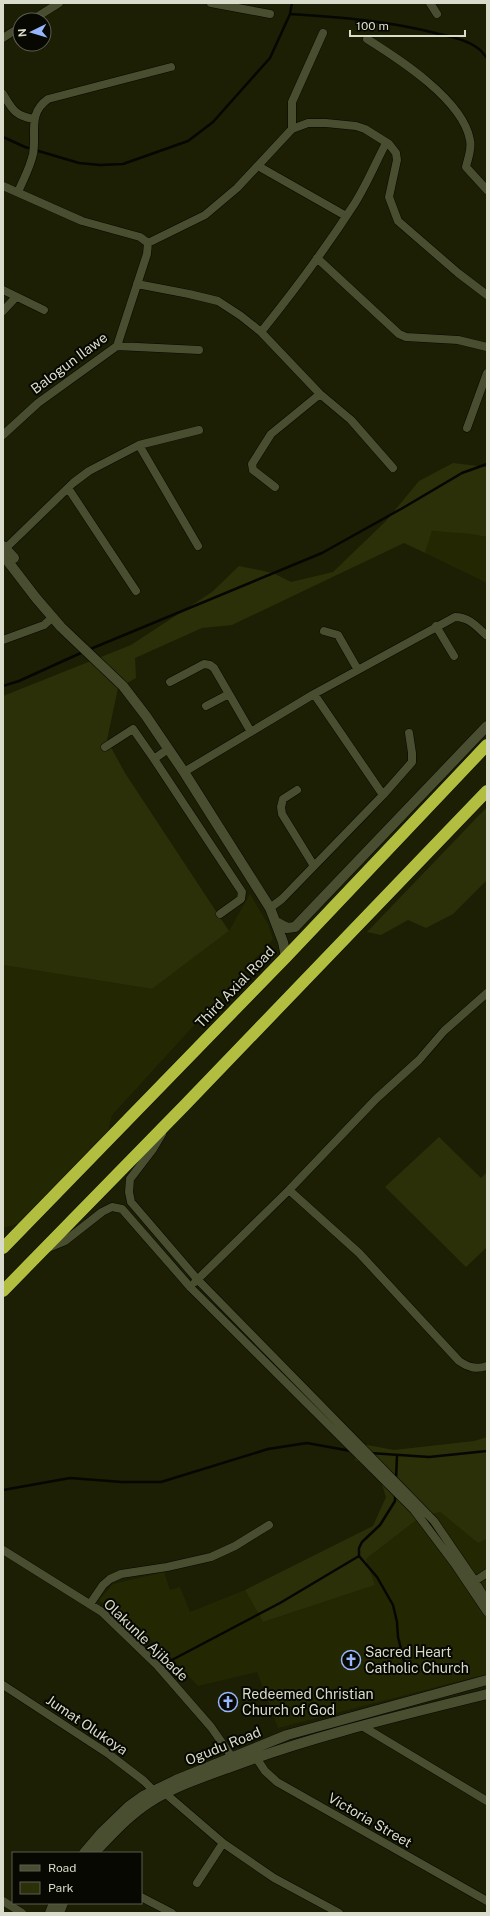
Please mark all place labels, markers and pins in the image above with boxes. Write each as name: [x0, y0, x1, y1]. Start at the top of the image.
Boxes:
place label: Sacred Heart Catholic Church: [365, 1644, 469, 1676]
church icon: Sacred Heart Catholic Church: [340, 1649, 362, 1671]
place label: Redeemed Christian Church of God: [242, 1686, 373, 1718]
church icon: Redeemed Christian Church of God: [217, 1691, 239, 1713]

